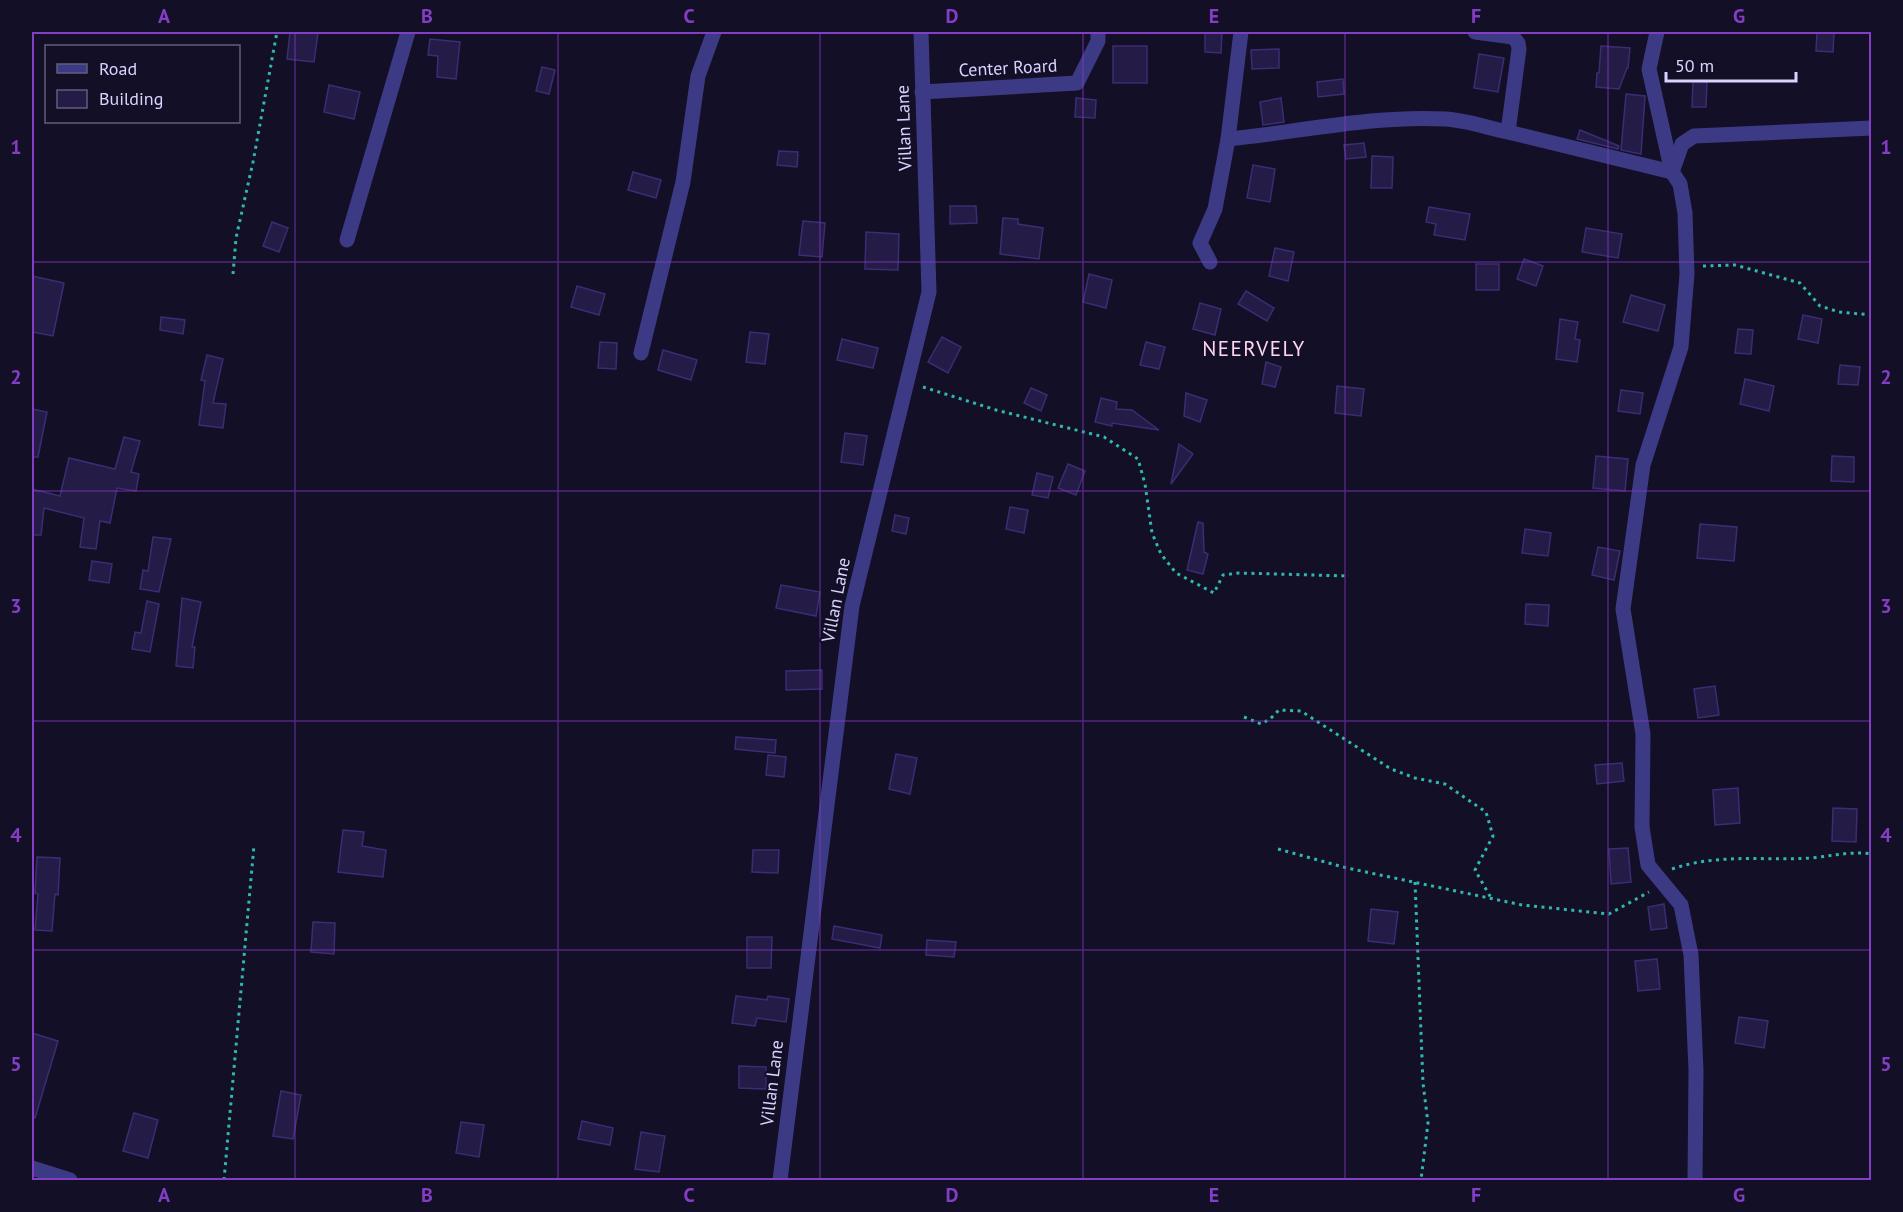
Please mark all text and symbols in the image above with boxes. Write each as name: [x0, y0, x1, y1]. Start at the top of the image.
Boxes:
text: A: [158, 3, 171, 29]
text: B: [421, 3, 433, 29]
text: C: [683, 3, 695, 29]
text: D: [946, 3, 959, 29]
text: E: [1209, 3, 1219, 29]
text: F: [1471, 3, 1481, 29]
text: G: [1733, 3, 1745, 29]
legend: [45, 45, 240, 123]
scale bar: [1666, 45, 1796, 83]
street label: Center Roard: [958, 53, 1058, 82]
text: 50 m: [1675, 54, 1714, 77]
text: Road: [99, 57, 137, 80]
street label: Villan Lane: [891, 85, 917, 172]
text: Building: [99, 87, 163, 110]
text: 1: [10, 134, 22, 160]
text: 1: [1880, 134, 1892, 160]
district label: NEERVELY: [1202, 335, 1306, 362]
text: 2: [10, 364, 22, 390]
text: 2: [1880, 364, 1892, 390]
street label: Villan Lane: [816, 555, 855, 645]
text: 3: [10, 593, 22, 619]
text: 3: [1880, 593, 1892, 619]
text: 4: [10, 822, 22, 848]
text: 4: [1880, 822, 1892, 848]
street label: Villan Lane: [755, 1039, 788, 1128]
text: 5: [10, 1051, 22, 1077]
text: 5: [1880, 1051, 1892, 1077]
text: A: [158, 1182, 171, 1208]
text: B: [421, 1182, 433, 1208]
text: C: [683, 1182, 695, 1208]
text: D: [946, 1182, 959, 1208]
text: E: [1209, 1182, 1219, 1208]
text: F: [1471, 1182, 1481, 1208]
text: G: [1733, 1182, 1745, 1208]

